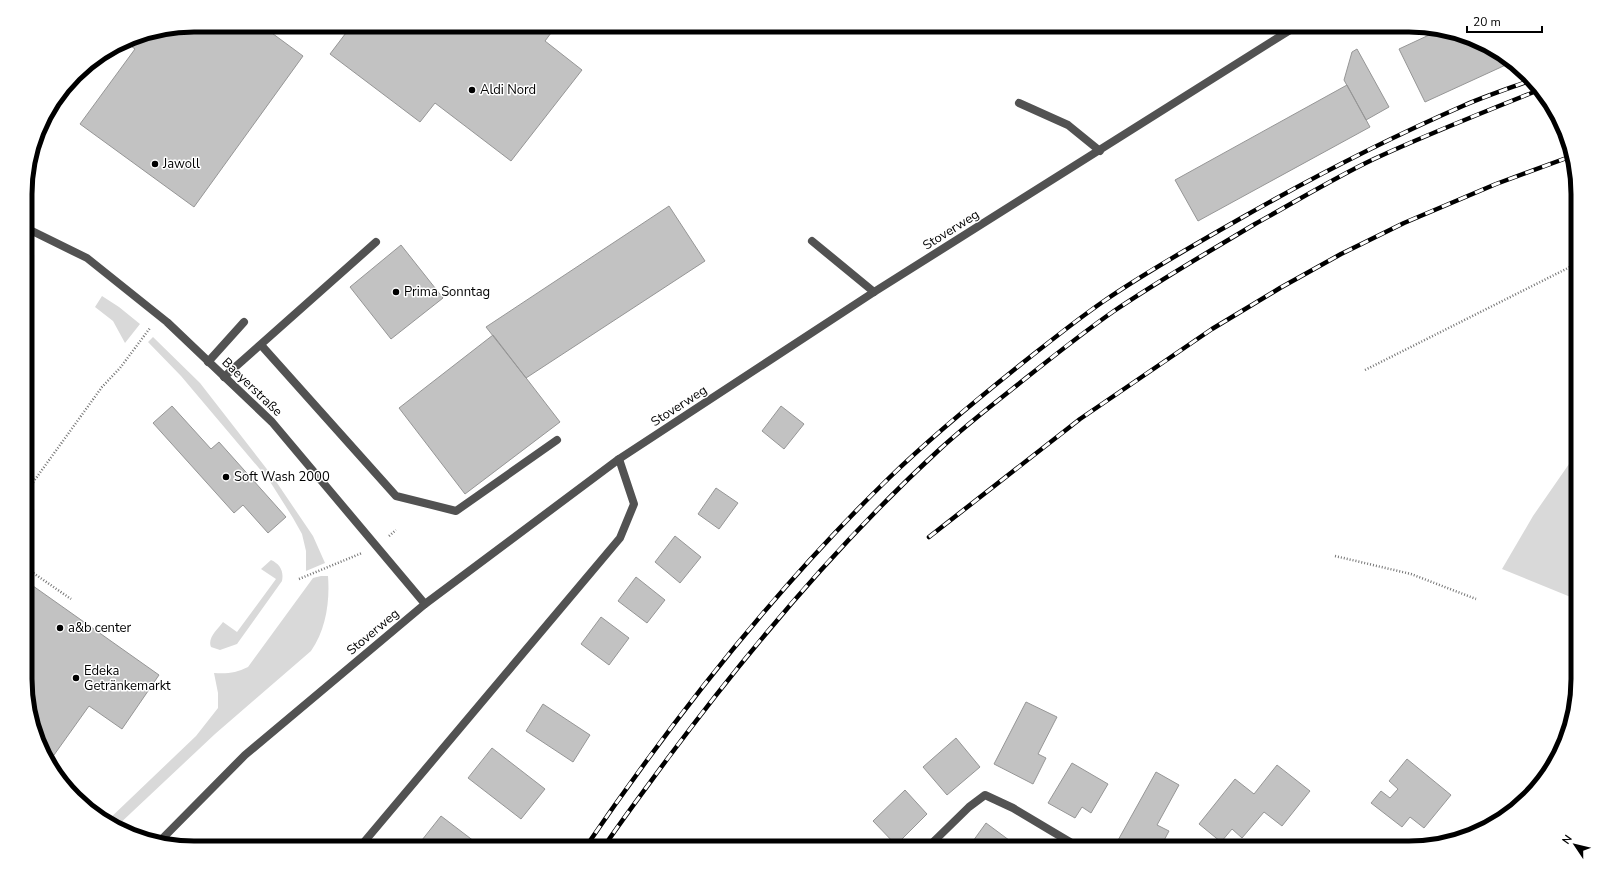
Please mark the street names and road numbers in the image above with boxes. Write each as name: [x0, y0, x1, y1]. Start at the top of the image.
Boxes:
street label: Stoverweg: [919, 206, 983, 254]
street label: Baeyerstraße: [218, 354, 286, 421]
street label: Stoverweg: [647, 381, 711, 431]
street label: Stoverweg: [343, 605, 403, 659]

